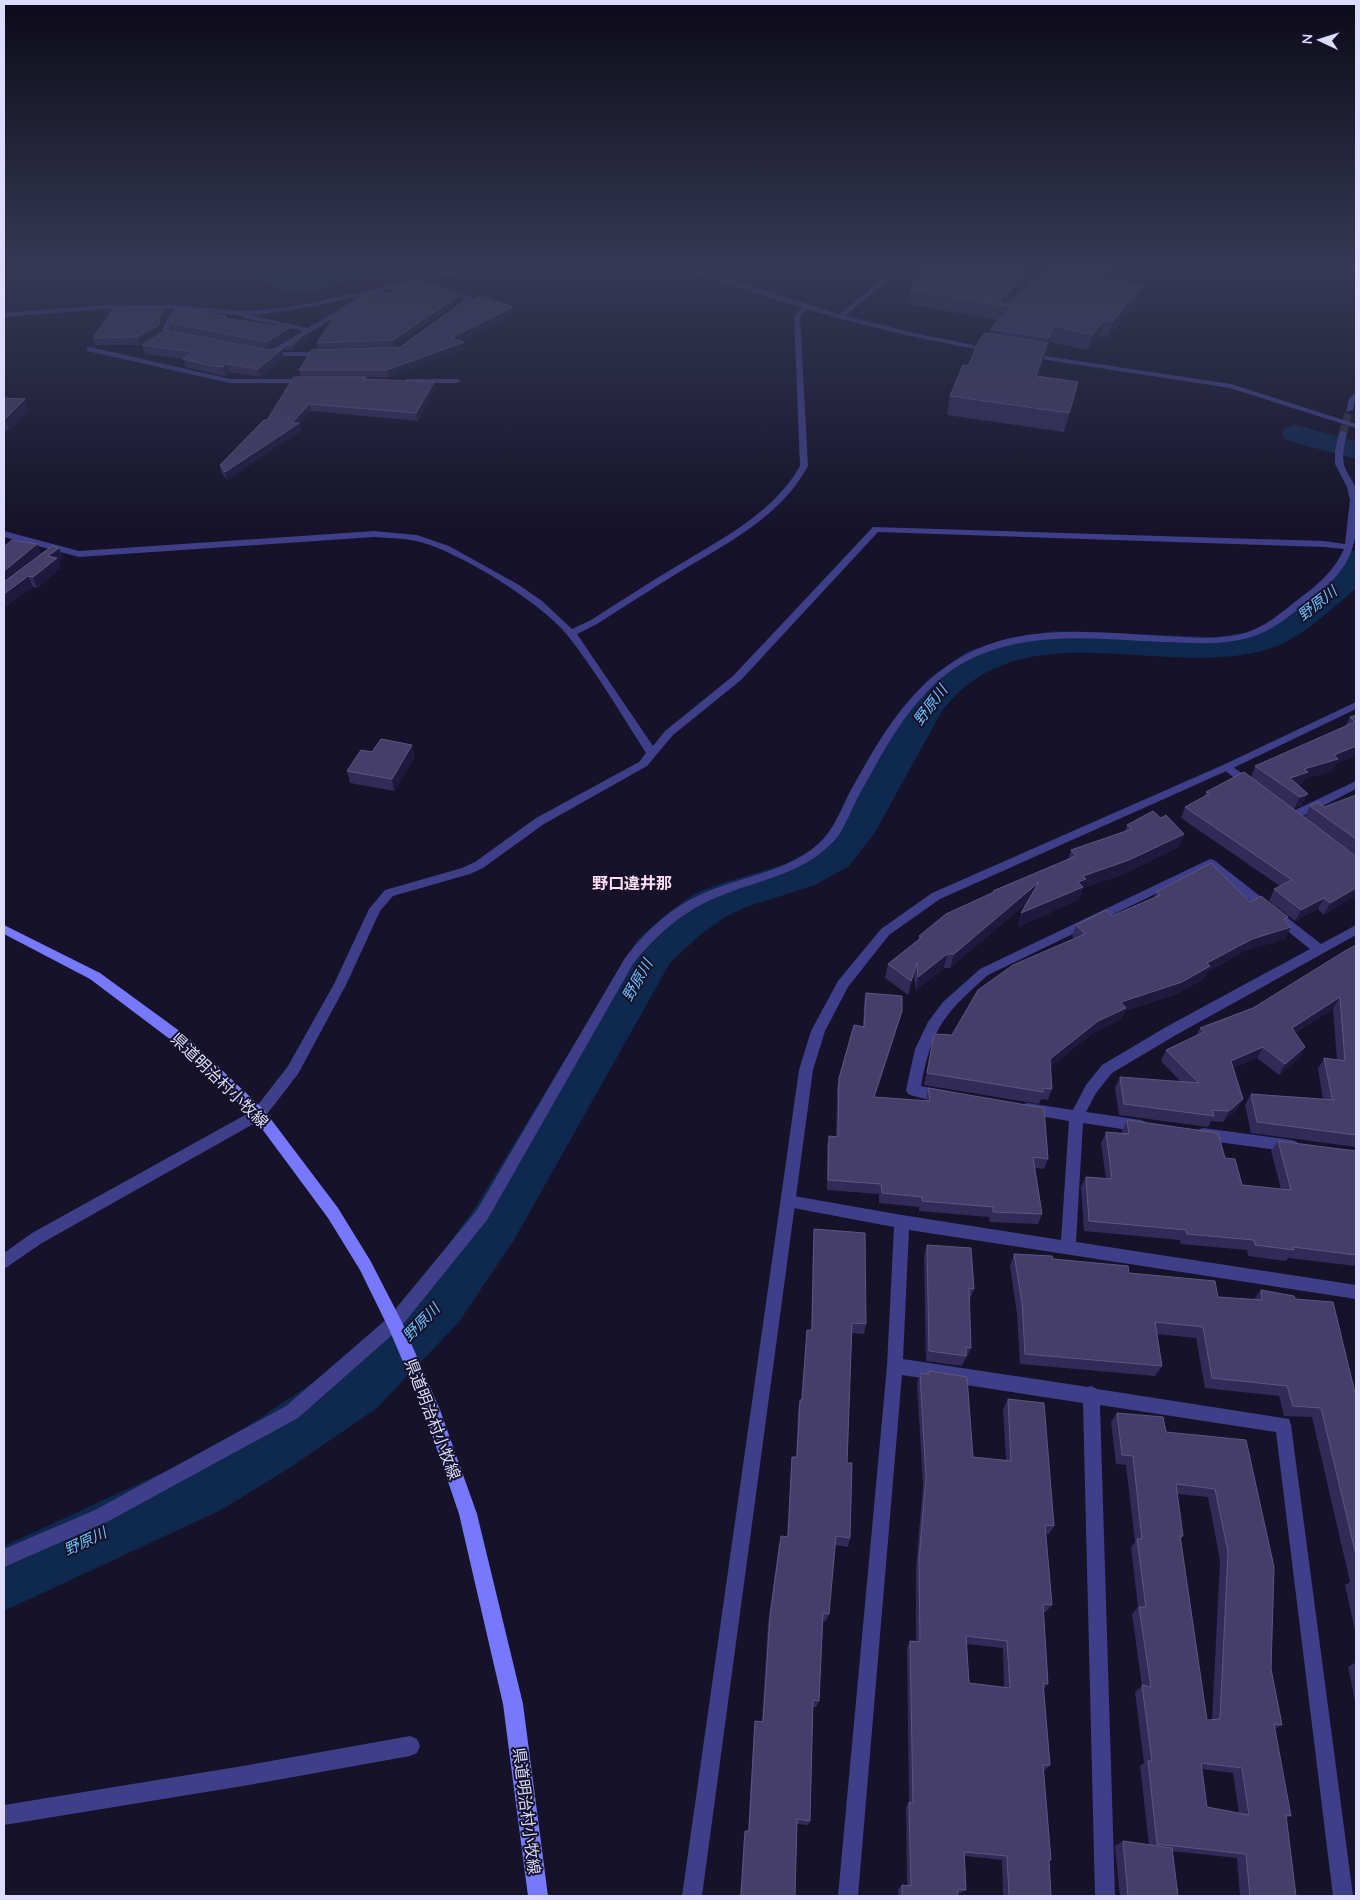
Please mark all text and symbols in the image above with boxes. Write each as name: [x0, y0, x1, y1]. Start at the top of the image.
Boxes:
north arrow: [1295, 15, 1345, 65]
text: N: [1298, 33, 1316, 45]
water label: 野原川: [1293, 580, 1342, 624]
water label: 野原川: [909, 680, 952, 729]
district label: 野口違井那: [592, 873, 672, 893]
water label: 野原川: [618, 954, 657, 1004]
street label: 県道明治村小牧線: [167, 1028, 273, 1132]
water label: 野原川: [399, 1298, 445, 1345]
street label: 県道明治村小牧線: [401, 1356, 465, 1482]
water label: 野原川: [61, 1522, 111, 1559]
street label: 県道明治村小牧線: [509, 1746, 545, 1876]

